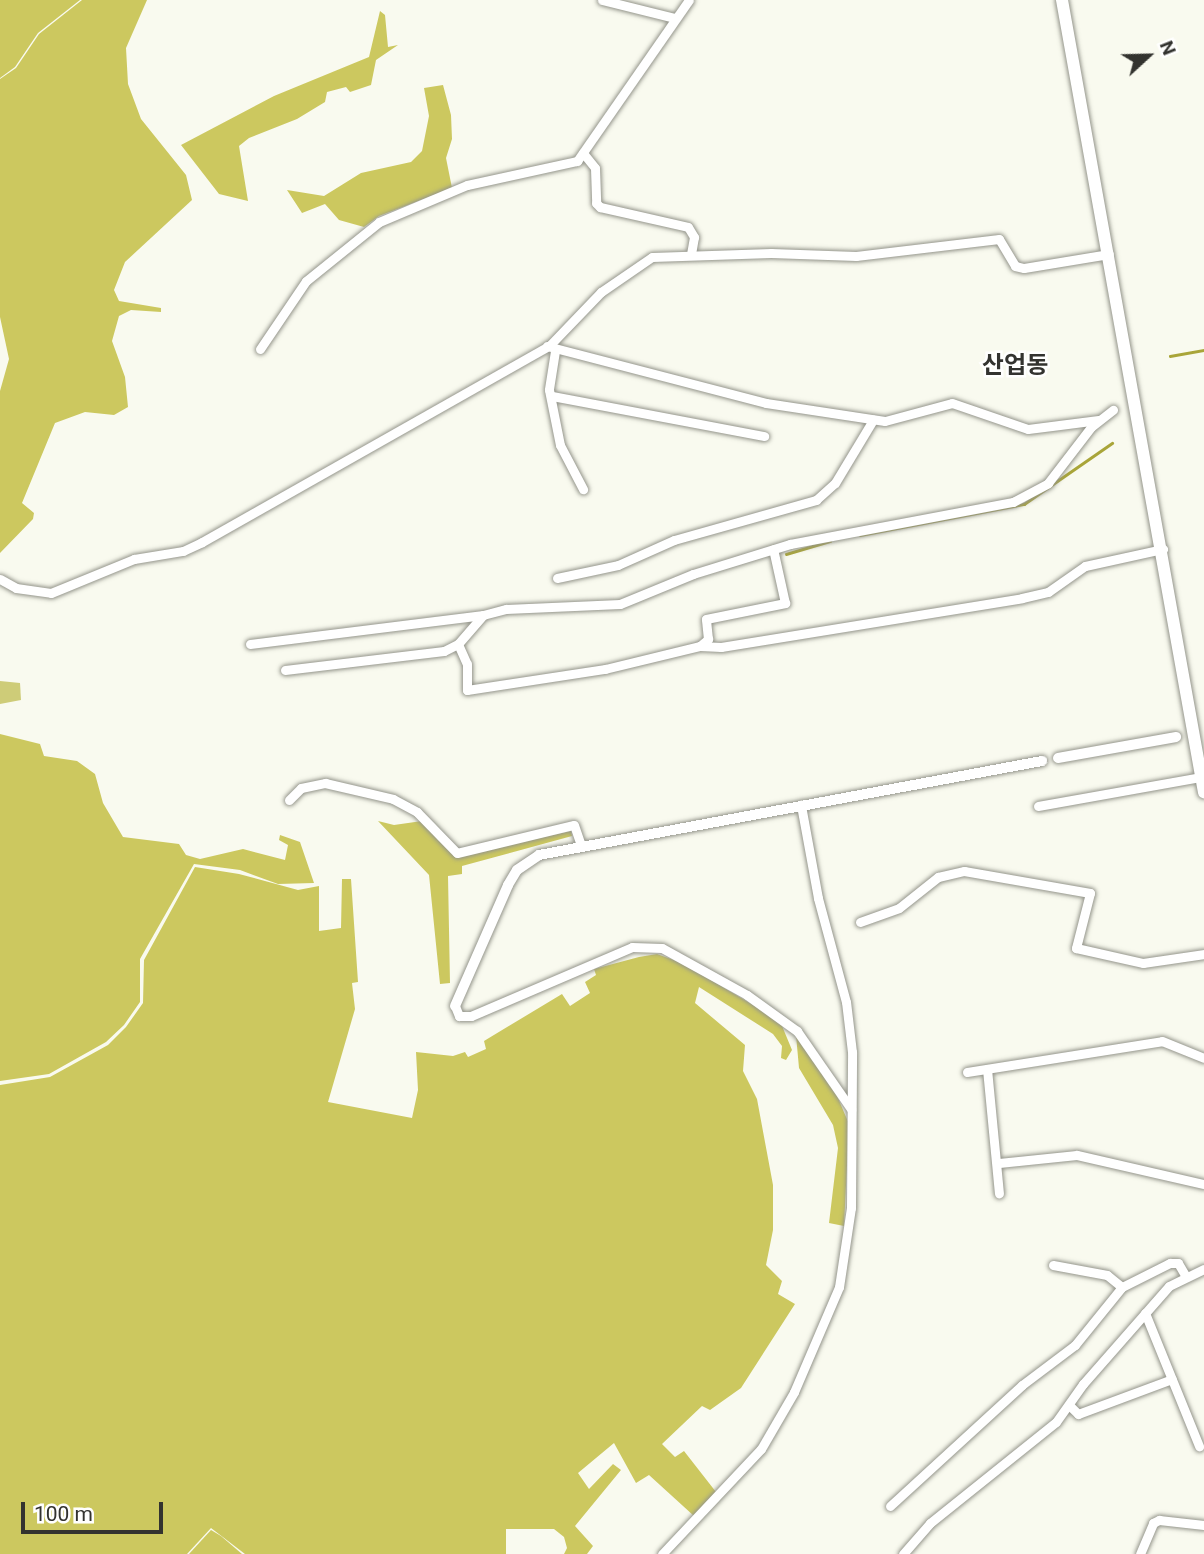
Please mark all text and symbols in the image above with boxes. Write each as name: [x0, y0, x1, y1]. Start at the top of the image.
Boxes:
north arrow: [1113, 21, 1183, 91]
text: N: [1155, 37, 1181, 58]
district label: 산업동: [982, 352, 1048, 380]
scale bar: [24, 1488, 166, 1532]
text: 100 m: [34, 1502, 93, 1526]

